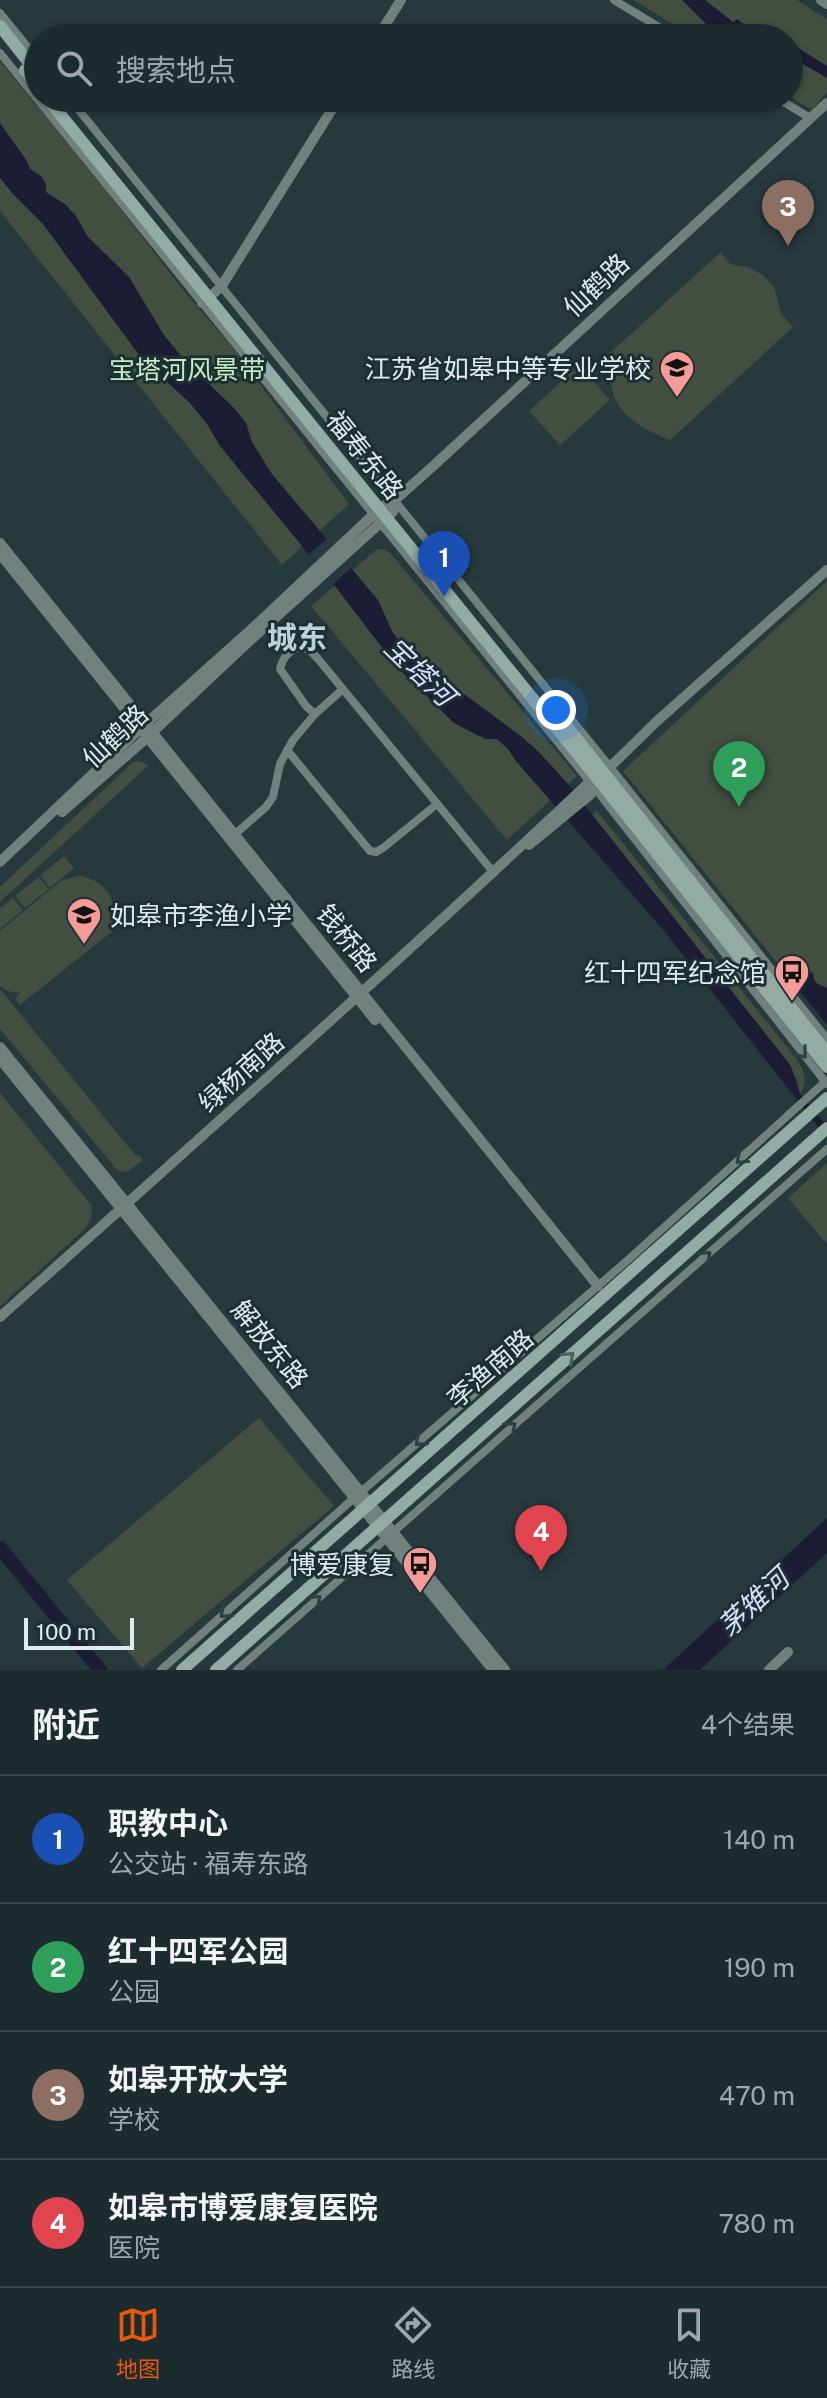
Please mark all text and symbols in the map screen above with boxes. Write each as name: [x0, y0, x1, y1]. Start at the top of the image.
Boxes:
search box: [24, 24, 803, 112]
icon: search: [52, 46, 96, 90]
text: 搜索地点: [116, 52, 236, 88]
pin: 3: [762, 180, 814, 246]
street label: 仙鹤路: [557, 247, 635, 323]
school or university icon: 江苏省如皋中等专业学校: [658, 349, 696, 399]
place label: 江苏省如皋中等专业学校: [365, 353, 651, 384]
park label: 宝塔河风景带: [109, 354, 265, 385]
street label: 福寿东路: [320, 405, 410, 505]
pin: 1: [418, 531, 470, 597]
district label: 城东: [267, 619, 327, 655]
water label: 宝塔河: [378, 630, 465, 716]
your location: [536, 690, 576, 730]
street label: 仙鹤路: [76, 698, 154, 774]
pin: 2: [713, 741, 765, 807]
school or university icon: 如皋市李渔小学: [65, 896, 103, 946]
street label: 钱桥路: [310, 898, 384, 978]
place label: 如皋市李渔小学: [110, 900, 292, 931]
bus stop icon: 红十四军纪念馆: [773, 953, 811, 1003]
place label: 红十四军纪念馆: [584, 957, 766, 988]
street label: 绿杨南路: [192, 1026, 290, 1118]
one-way arrow: [793, 1044, 807, 1059]
one-way arrow: [735, 1149, 750, 1163]
one-way arrow: [697, 1251, 712, 1266]
street label: 解放东路: [225, 1294, 315, 1394]
street label: 李渔南路: [441, 1322, 539, 1414]
one-way arrow: [559, 1352, 574, 1367]
one-way arrow: [502, 1423, 517, 1437]
one-way arrow: [414, 1432, 429, 1446]
pin: 4: [515, 1505, 567, 1571]
bus stop icon: 博爱康复: [401, 1545, 439, 1595]
place label: 博爱康复: [290, 1549, 394, 1580]
water label: 茅雉河: [711, 1558, 799, 1643]
one-way arrow: [307, 1595, 322, 1609]
one-way arrow: [219, 1604, 234, 1618]
scale bar: [24, 1614, 134, 1650]
text: 100 m: [36, 1619, 96, 1645]
text: 附近: [32, 1705, 100, 1745]
text: 4个结果: [701, 1709, 795, 1740]
text: 职教中心: [108, 1805, 228, 1841]
text: 1: [52, 1824, 64, 1855]
text: 140 m: [723, 1824, 795, 1855]
text: 公交站 · 福寿东路: [108, 1848, 308, 1879]
text: 红十四军公园: [108, 1933, 288, 1969]
text: 2: [50, 1952, 66, 1983]
text: 190 m: [724, 1952, 795, 1983]
text: 公园: [108, 1976, 160, 2007]
text: 如皋开放大学: [108, 2061, 288, 2097]
text: 3: [49, 2080, 67, 2111]
text: 470 m: [719, 2080, 795, 2111]
text: 学校: [108, 2104, 160, 2135]
text: 如皋市博爱康复医院: [108, 2189, 378, 2225]
text: 4: [49, 2208, 67, 2239]
text: 780 m: [719, 2208, 795, 2239]
text: 医院: [108, 2232, 160, 2263]
tab: 地图: [116, 2303, 160, 2383]
tab: 路线: [391, 2303, 435, 2383]
tab: 收藏: [667, 2303, 711, 2383]

